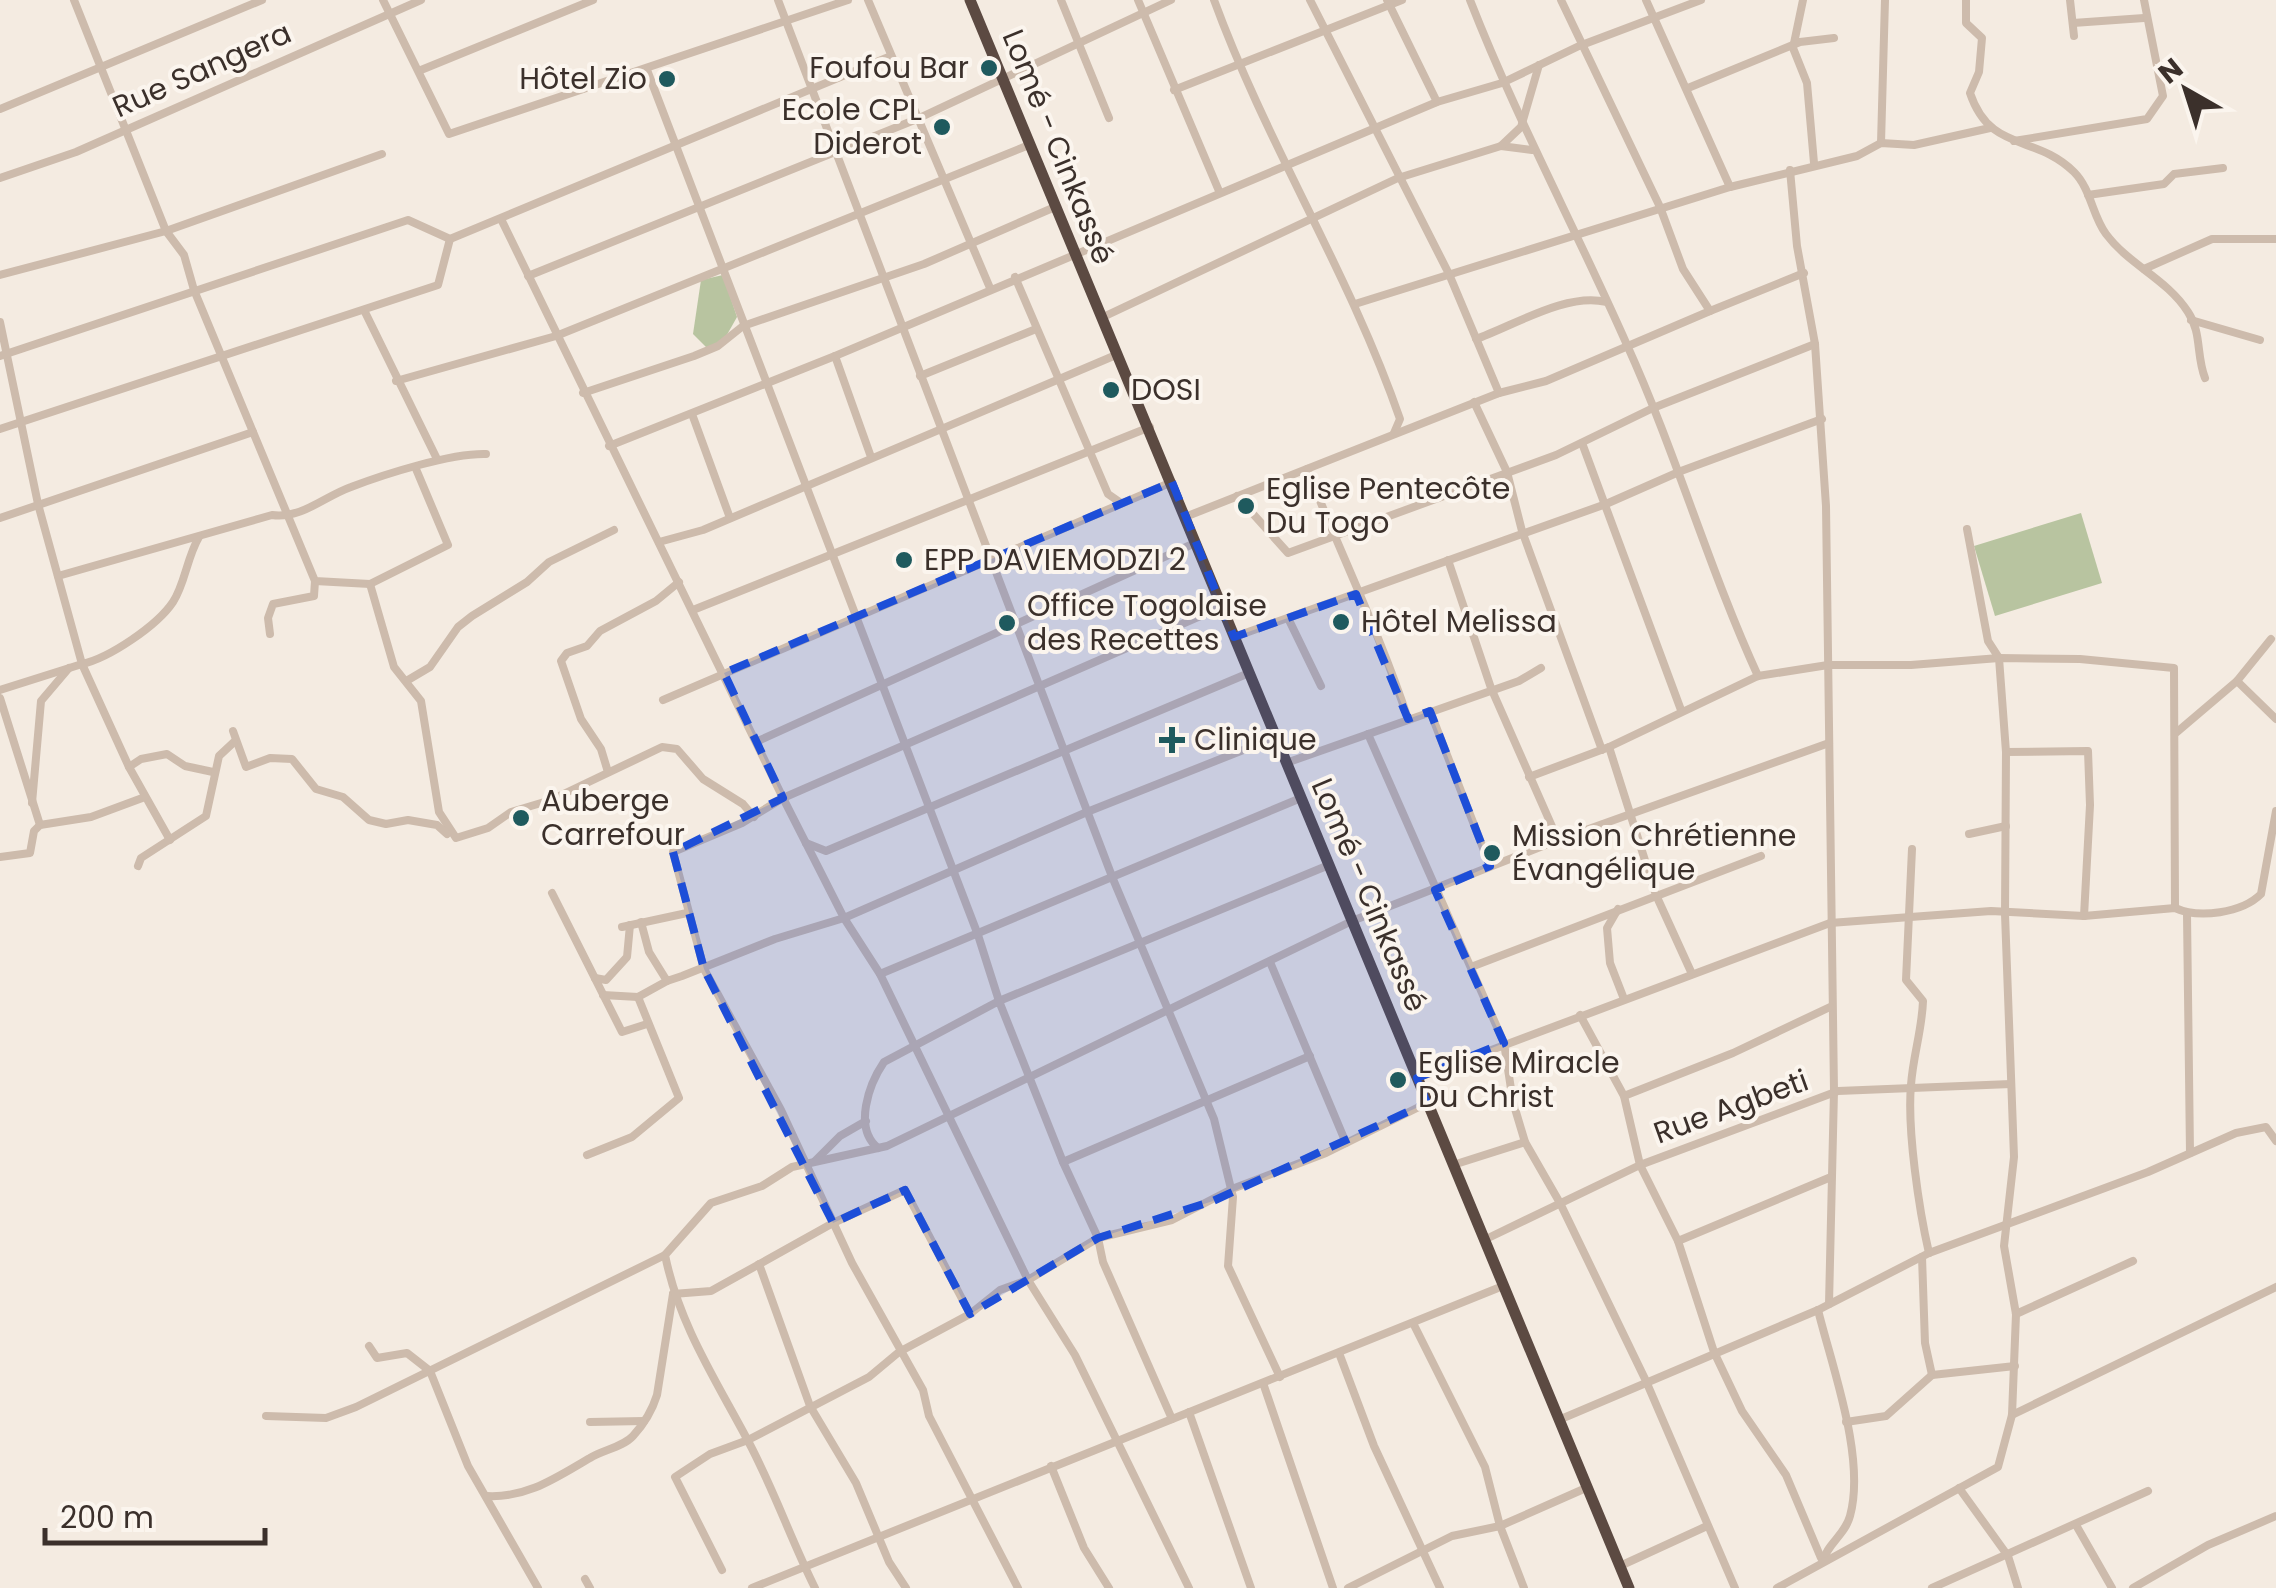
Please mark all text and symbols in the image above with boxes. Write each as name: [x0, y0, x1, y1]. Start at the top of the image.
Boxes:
street label: Rue Sangera: [106, 11, 298, 128]
street label: Lomé - Cinkassé: [992, 23, 1125, 271]
north arrow: [2136, 40, 2236, 140]
place label: Foufou Bar: [809, 46, 969, 89]
text: N: [2150, 49, 2191, 93]
place label: Hôtel Zio: [519, 57, 647, 100]
marker: Foufou Bar: [978, 57, 1000, 79]
marker: Hôtel Zio: [656, 68, 678, 90]
place label: Ecole CPL Diderot: [782, 88, 922, 165]
marker: Ecole CPL Diderot: [931, 116, 953, 138]
place label: DOSI: [1131, 368, 1201, 411]
marker: DOSI: [1100, 379, 1122, 401]
place label: Eglise Pentecôte Du Togo: [1266, 467, 1510, 544]
marker: Eglise Pentecôte Du Togo: [1235, 495, 1257, 517]
place label: EPP DAVIEMODZI 2: [924, 538, 1186, 581]
marker: EPP DAVIEMODZI 2: [893, 549, 915, 571]
place label: Office Togolaise des Recettes: [1027, 584, 1267, 661]
place label: Hôtel Melissa: [1361, 600, 1557, 643]
marker: Hôtel Melissa: [1330, 611, 1352, 633]
marker: Office Togolaise des Recettes: [996, 612, 1018, 634]
place label: Clinique: [1194, 718, 1317, 761]
marker: Clinique: [1159, 727, 1185, 753]
street label: Lomé - Cinkassé: [1301, 772, 1438, 1018]
place label: Auberge Carrefour: [541, 779, 685, 856]
marker: Auberge Carrefour: [510, 807, 532, 829]
place label: Mission Chrétienne Évangélique: [1512, 814, 1796, 891]
marker: Mission Chrétienne Évangélique: [1481, 842, 1503, 864]
place label: Eglise Miracle Du Christ: [1418, 1041, 1620, 1118]
street label: Rue Agbeti: [1647, 1059, 1814, 1154]
marker: Eglise Miracle Du Christ: [1387, 1069, 1409, 1091]
scale bar: [45, 1483, 265, 1545]
text: 200 m: [60, 1496, 154, 1539]

